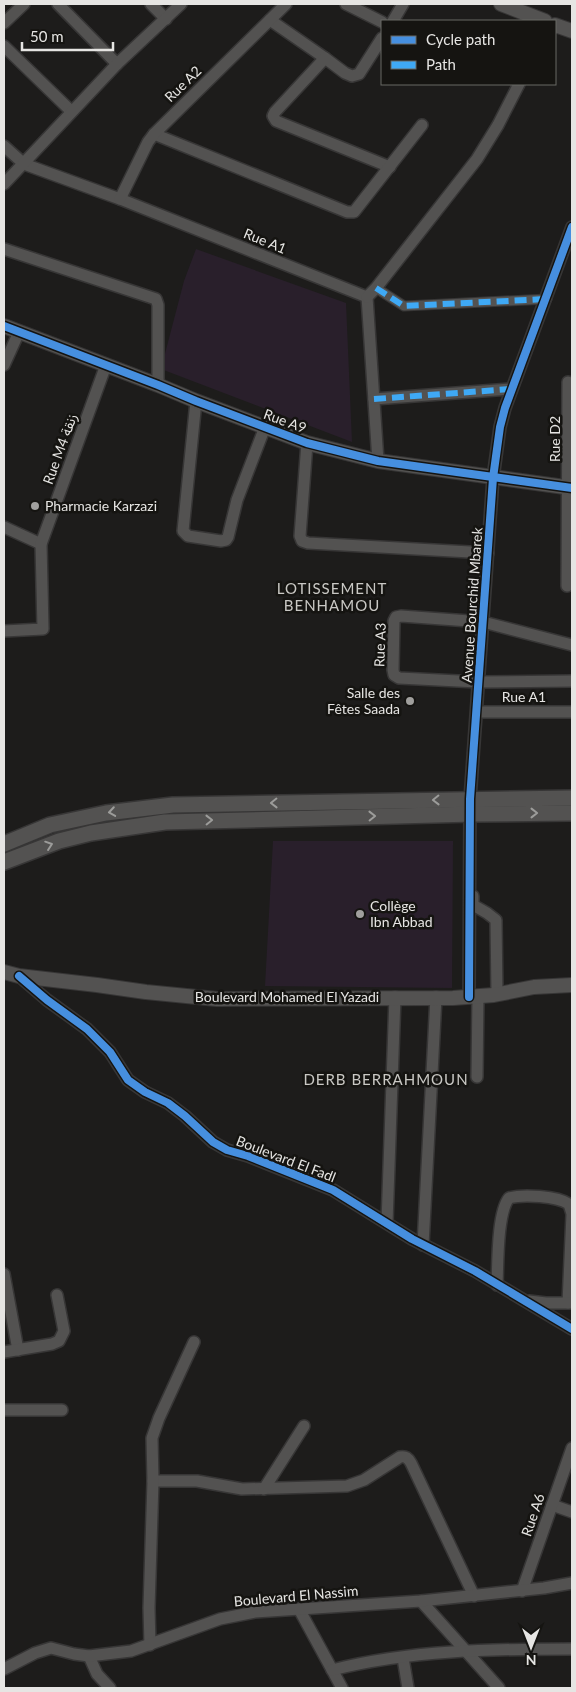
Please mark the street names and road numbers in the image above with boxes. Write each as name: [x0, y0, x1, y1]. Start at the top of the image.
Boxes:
street label: Rue A2: [161, 62, 205, 105]
street label: Rue A1: [241, 224, 289, 257]
street label: Rue A9: [261, 405, 309, 436]
street label: Rue M4 زنقة: [39, 411, 81, 487]
street label: Rue D2: [546, 416, 563, 462]
street label: Avenue Bourchid Mbarek: [458, 526, 485, 683]
street label: Rue A3: [370, 622, 389, 667]
street label: Rue A1: [502, 688, 546, 705]
street label: Boulevard Mohamed El Yazadi: [195, 988, 379, 1005]
street label: Boulevard El Fadl: [234, 1132, 338, 1185]
street label: Rue A6: [517, 1491, 548, 1539]
street label: Boulevard El Nassim: [233, 1582, 359, 1609]

